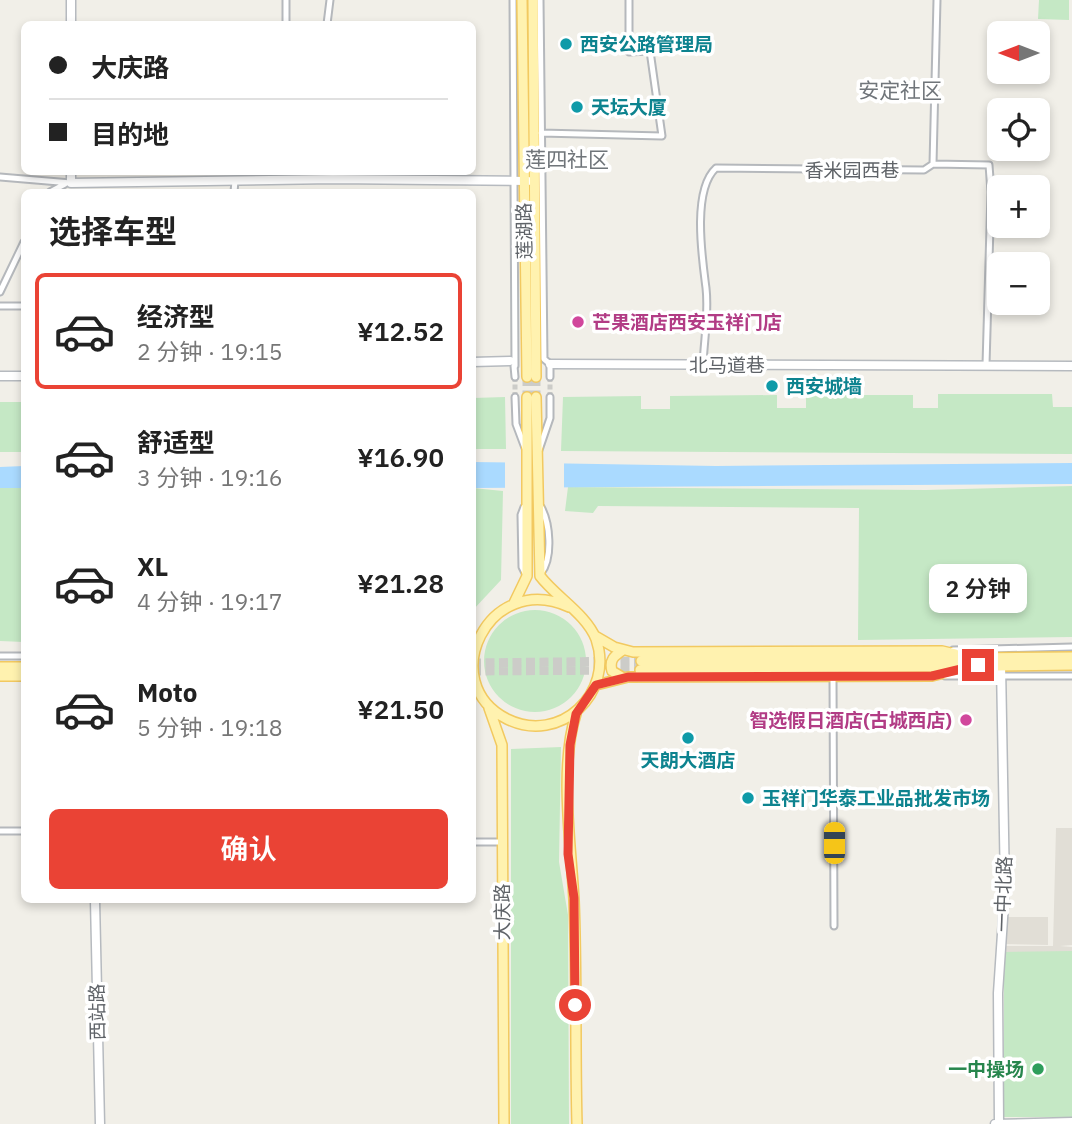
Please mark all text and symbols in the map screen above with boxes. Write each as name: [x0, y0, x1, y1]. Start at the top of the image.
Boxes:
north arrow: [987, 21, 1050, 84]
map controls: [987, 21, 1050, 315]
place label: 西安公路管理局: [580, 32, 713, 56]
marker: 西安公路管理局: [558, 36, 574, 52]
text: 大庆路: [91, 50, 169, 84]
district label: 安定社区: [858, 76, 942, 104]
place label: 天坛大厦: [591, 95, 667, 119]
button: locate: [987, 98, 1050, 161]
marker: 天坛大厦: [569, 99, 585, 115]
text: 目的地: [91, 117, 169, 151]
district label: 莲四社区: [525, 145, 609, 173]
street label: 香米园西巷: [804, 158, 900, 182]
button: +: [987, 175, 1050, 238]
street label: 莲湖路: [512, 202, 536, 260]
text: 选择车型: [49, 210, 177, 252]
button: −: [987, 252, 1050, 315]
text: 经济型: [137, 299, 215, 333]
icon: car: [53, 300, 116, 363]
place label: 芒果酒店西安玉祥门店: [592, 310, 782, 334]
text: ¥12.52: [357, 314, 444, 348]
marker: 芒果酒店西安玉祥门店: [570, 314, 586, 330]
text: 2 分钟 · 19:15: [137, 336, 283, 366]
street label: 北马道巷: [689, 353, 765, 377]
place label: 西安城墙: [786, 374, 862, 398]
marker: 西安城墙: [764, 378, 780, 394]
text: 舒适型: [137, 425, 215, 459]
icon: car: [53, 426, 116, 489]
text: ¥16.90: [357, 440, 444, 474]
text: 3 分钟 · 19:16: [137, 462, 283, 492]
text: XL: [137, 549, 168, 583]
icon: car: [53, 552, 116, 615]
callout: 2 分钟: [929, 564, 1027, 612]
text: ¥21.28: [357, 566, 444, 600]
text: 2 分钟: [945, 573, 1011, 603]
text: 4 分钟 · 19:17: [137, 586, 283, 616]
route end: [962, 649, 994, 681]
text: Moto: [137, 675, 197, 709]
icon: car: [53, 678, 116, 741]
text: ¥21.50: [357, 692, 444, 726]
place label: 智选假日酒店(古城西店): [749, 708, 952, 732]
text: 5 分钟 · 19:18: [137, 712, 283, 742]
marker: 智选假日酒店(古城西店): [958, 712, 974, 728]
marker: 天朗大酒店: [680, 730, 696, 746]
place label: 天朗大酒店: [640, 748, 736, 772]
place label: 玉祥门华泰工业品批发市场: [762, 786, 990, 810]
marker: 玉祥门华泰工业品批发市场: [740, 790, 756, 806]
button: 确认: [49, 809, 448, 889]
car: [824, 822, 845, 864]
street label: 一中北路: [990, 856, 1016, 932]
street label: 大庆路: [490, 883, 514, 941]
street label: 西站路: [85, 983, 109, 1041]
route start: [559, 989, 591, 1021]
place label: 一中操场: [948, 1057, 1024, 1081]
marker: 一中操场: [1030, 1061, 1046, 1077]

